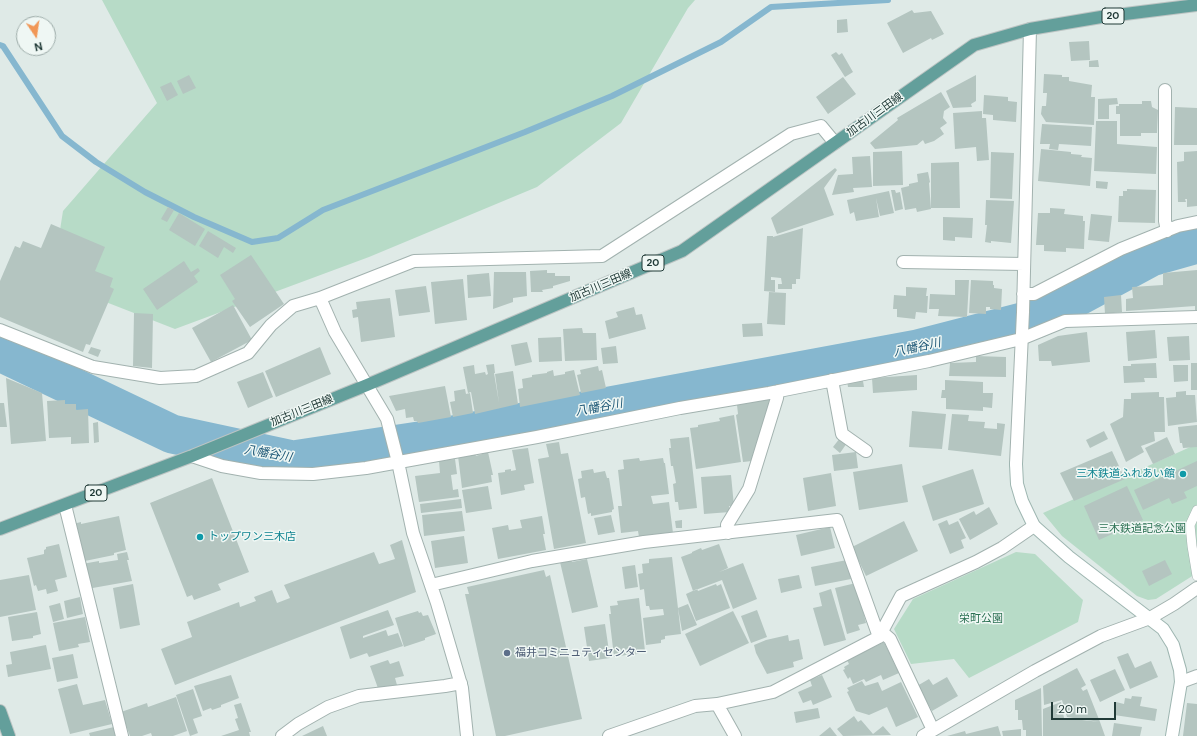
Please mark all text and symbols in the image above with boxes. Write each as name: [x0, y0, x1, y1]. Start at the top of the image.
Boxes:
road number: 20: [1102, 8, 1124, 24]
north arrow: [16, 16, 56, 56]
text: N: [33, 39, 44, 54]
street label: 加古川三田線: [844, 90, 906, 140]
road number: 20: [642, 255, 664, 271]
street label: 加古川三田線: [568, 267, 634, 305]
water label: 八幡谷川: [892, 336, 942, 360]
street label: 加古川三田線: [269, 393, 335, 429]
water label: 八幡谷川: [574, 397, 624, 419]
water label: 八幡谷川: [243, 443, 293, 465]
place label: 三木鉄道ふれあい館: [1076, 467, 1175, 481]
marker: 三木鉄道ふれあい館: [1178, 469, 1188, 479]
road number: 20: [85, 485, 107, 501]
park label: 三木鉄道記念公園: [1098, 522, 1186, 536]
place label: トップワン三木店: [208, 530, 296, 544]
marker: トップワン三木店: [195, 532, 205, 542]
park label: 栄町公園: [959, 612, 1003, 626]
place label: 福井コミニュティセンター: [515, 646, 647, 660]
marker: 福井コミニュティセンター: [502, 648, 512, 658]
scale bar: [1053, 694, 1118, 720]
text: 20 m: [1058, 701, 1087, 717]

